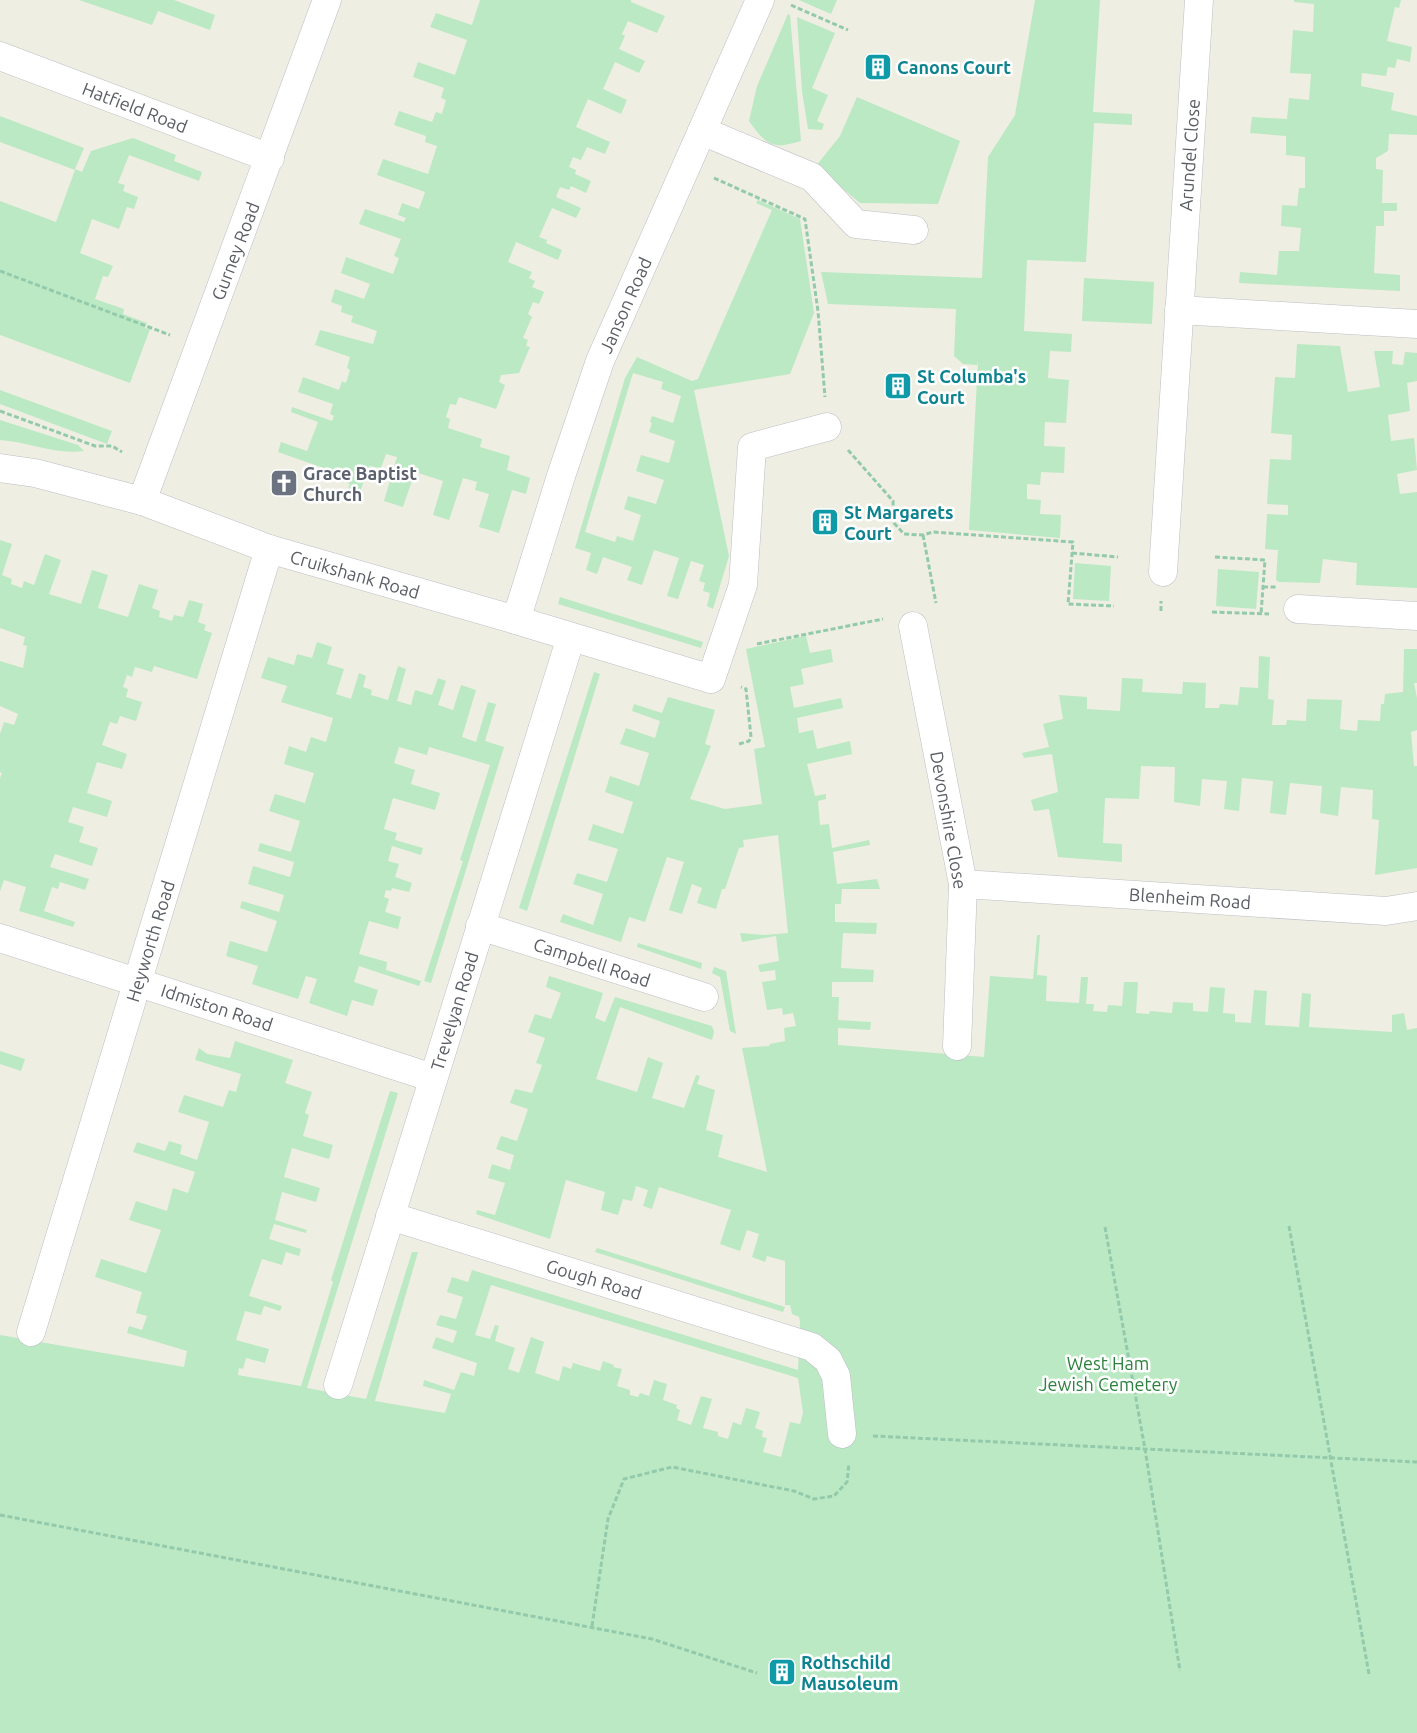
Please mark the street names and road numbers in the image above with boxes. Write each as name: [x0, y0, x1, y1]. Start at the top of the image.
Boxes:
street label: Hatfield Road: [80, 78, 190, 136]
street label: Arundel Close: [1175, 98, 1203, 212]
street label: Gurney Road: [207, 199, 263, 303]
street label: Janson Road: [595, 254, 655, 356]
street label: Cruikshank Road: [288, 546, 422, 602]
street label: Devonshire Close: [927, 750, 971, 890]
street label: Heyworth Road: [122, 878, 178, 1004]
street label: Blenheim Road: [1128, 884, 1252, 912]
street label: Campbell Road: [531, 934, 653, 990]
street label: Trevelyan Road: [426, 949, 482, 1073]
street label: Idmiston Road: [159, 980, 275, 1034]
street label: Gough Road: [544, 1255, 644, 1303]

